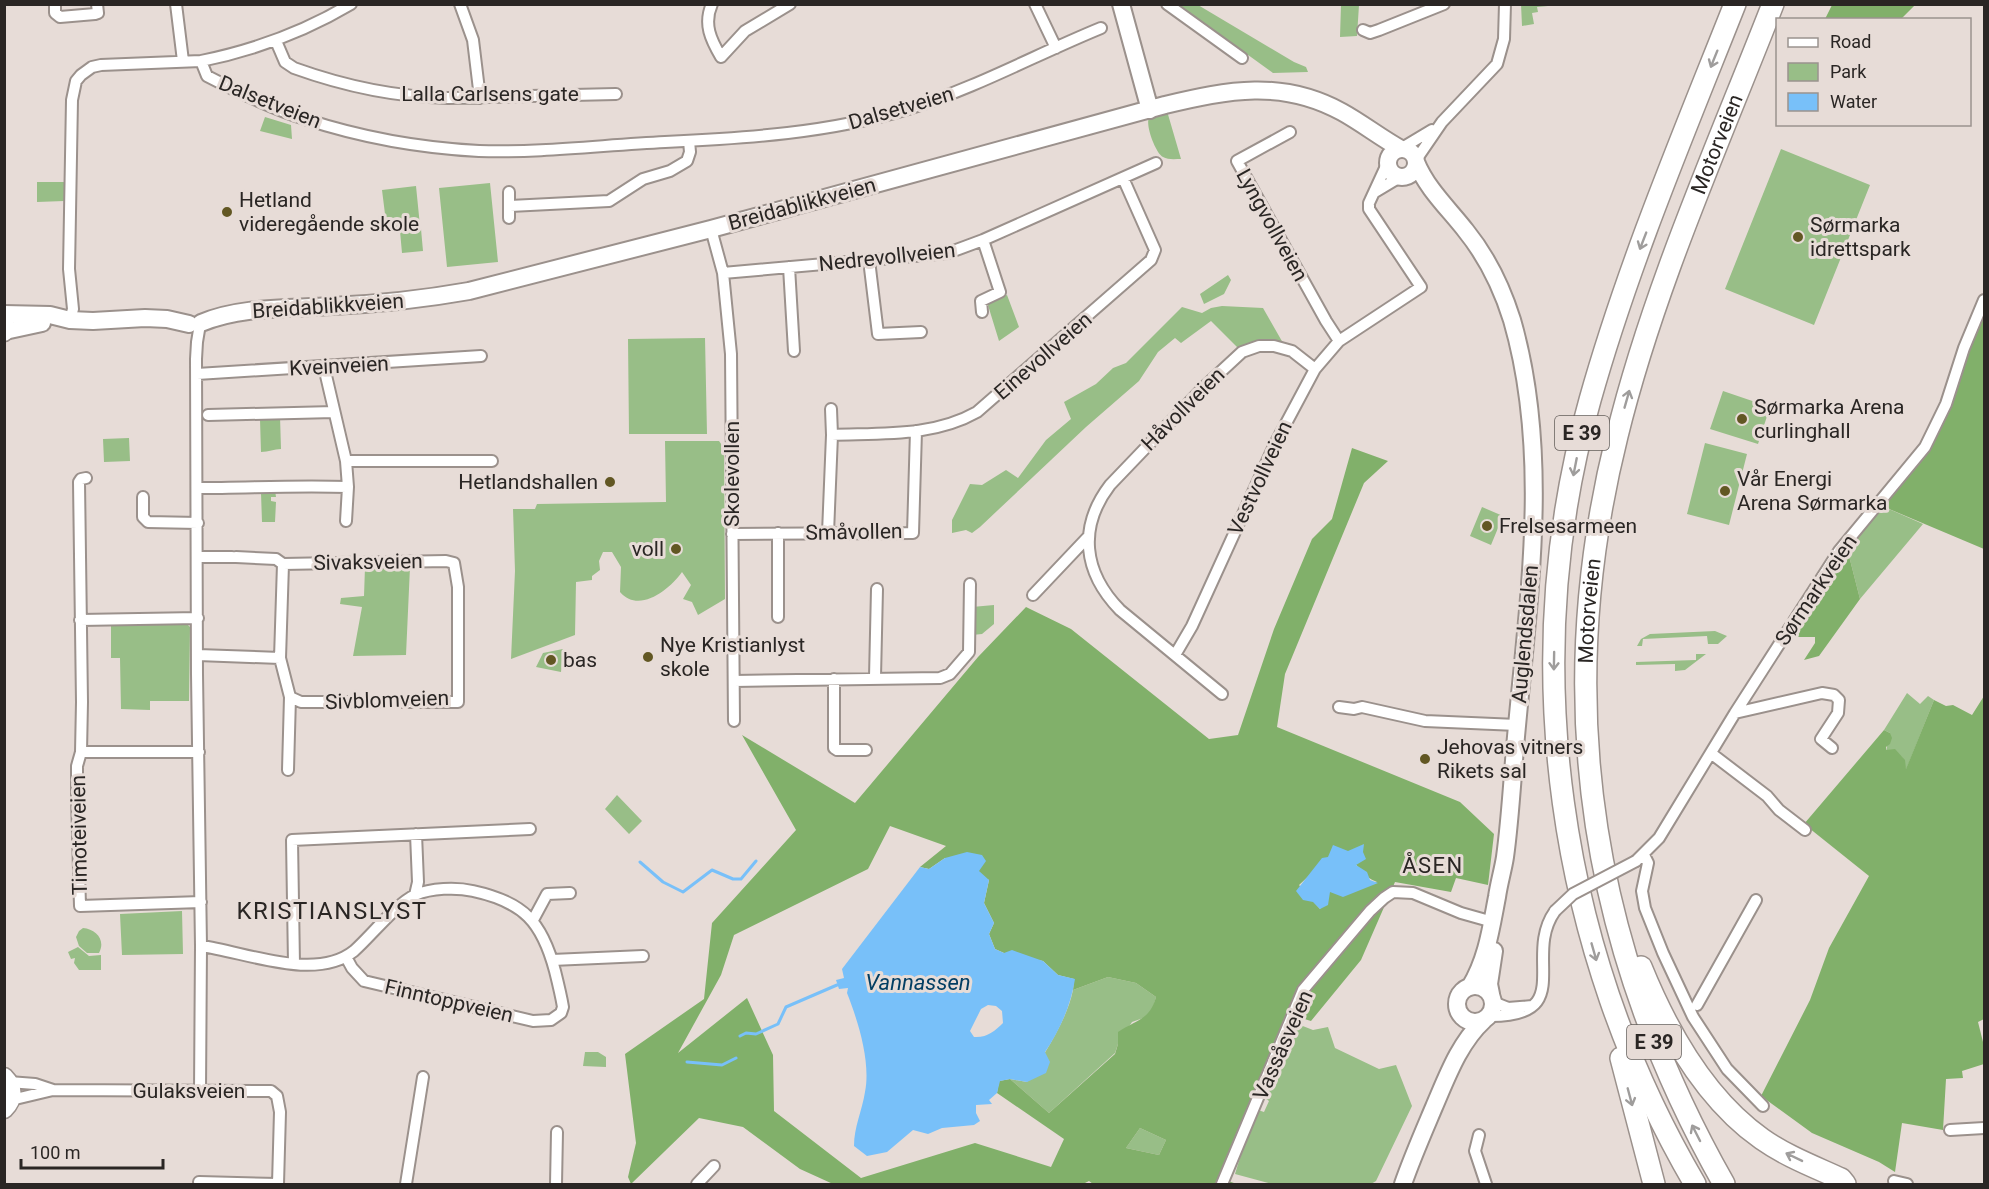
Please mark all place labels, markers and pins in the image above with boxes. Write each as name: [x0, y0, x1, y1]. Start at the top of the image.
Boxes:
place label: Hetland videregående skole: [239, 188, 419, 236]
marker: Hetland videregående skole: [220, 205, 234, 219]
place label: Sørmarka idrettspark: [1810, 213, 1911, 261]
marker: Sørmarka idrettspark: [1791, 230, 1805, 244]
place label: Sørmarka Arena curlinghall: [1754, 395, 1905, 443]
marker: Sørmarka Arena curlinghall: [1735, 412, 1749, 426]
place label: Vår Energi Arena Sørmarka: [1737, 467, 1888, 515]
place label: Hetlandshallen: [458, 470, 598, 494]
marker: Hetlandshallen: [603, 475, 617, 489]
marker: Vår Energi Arena Sørmarka: [1718, 484, 1732, 498]
place label: Frelsesarmeen: [1499, 514, 1637, 538]
marker: Frelsesarmeen: [1480, 519, 1494, 533]
place label: voll: [632, 537, 664, 561]
marker: voll: [669, 542, 683, 556]
place label: Nye Kristianlyst skole: [660, 633, 805, 681]
place label: bas: [563, 648, 597, 672]
marker: Nye Kristianlyst skole: [641, 650, 655, 664]
marker: bas: [544, 653, 558, 667]
place label: Jehovas vitners Rikets sal: [1437, 735, 1583, 783]
marker: Jehovas vitners Rikets sal: [1418, 752, 1432, 766]

